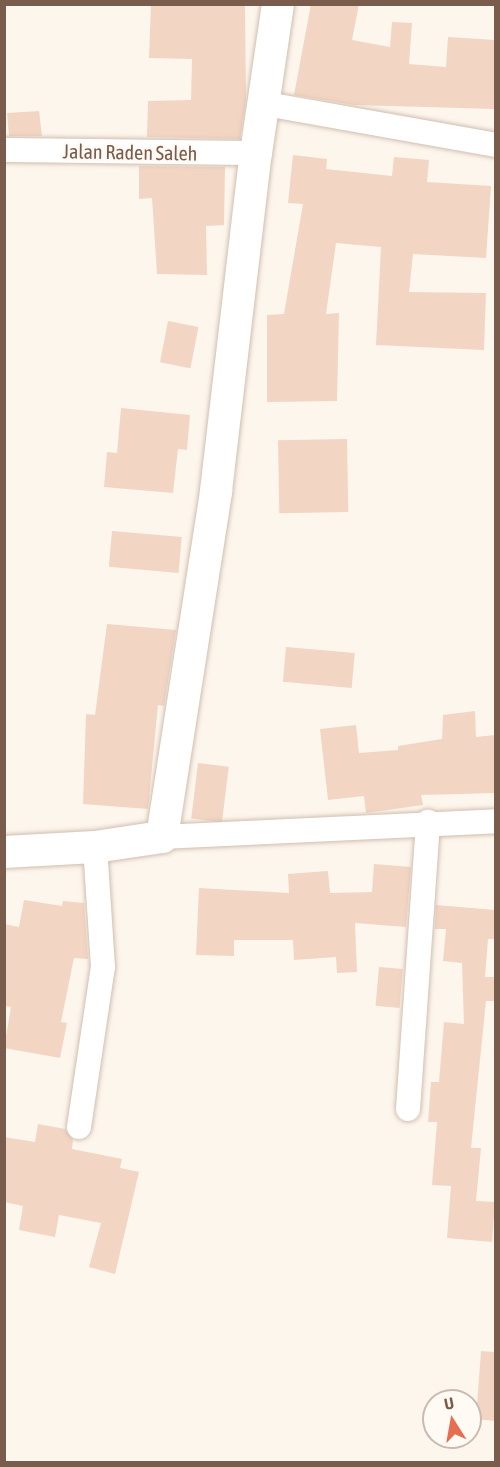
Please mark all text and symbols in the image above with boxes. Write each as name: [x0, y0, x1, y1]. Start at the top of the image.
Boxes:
street label: Jalan Raden Saleh: [62, 139, 198, 165]
north arrow: [422, 1389, 482, 1449]
text: U: [443, 1394, 455, 1413]

